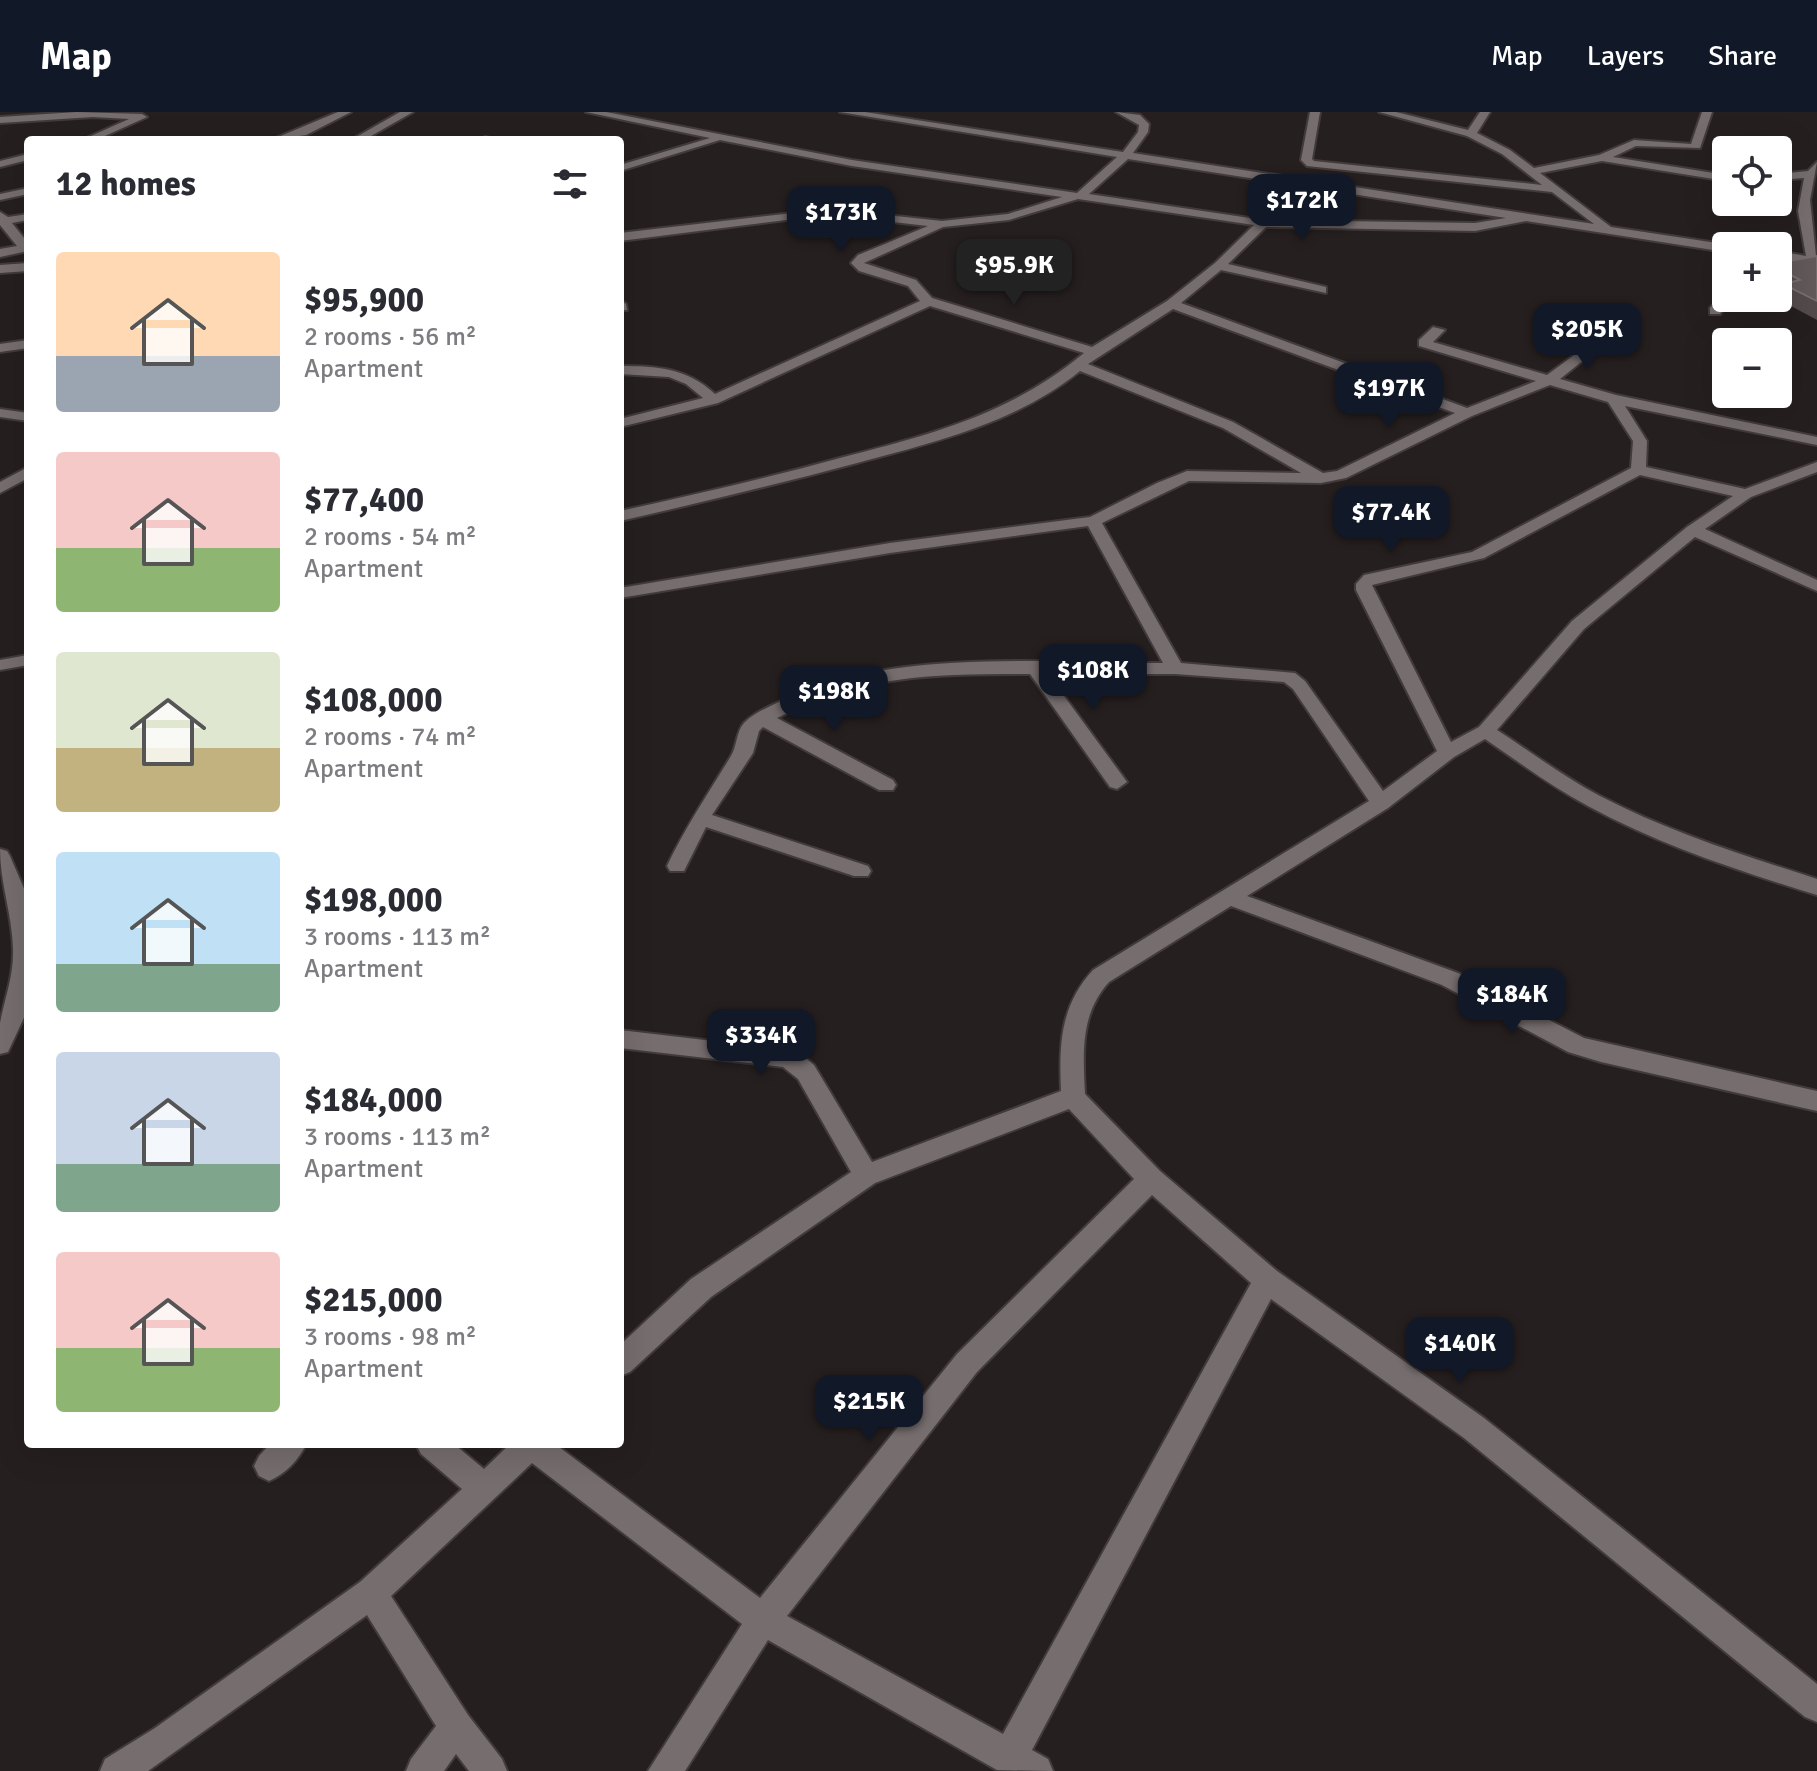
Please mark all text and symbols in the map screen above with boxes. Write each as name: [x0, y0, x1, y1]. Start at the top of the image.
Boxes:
text: Map: [40, 33, 112, 80]
text: Map: [1491, 39, 1543, 73]
text: Layers: [1587, 39, 1664, 73]
text: Share: [1708, 39, 1777, 73]
map controls: [1712, 136, 1792, 408]
button: locate: [1712, 136, 1792, 216]
icon: filters: [548, 162, 592, 206]
text: 12 homes: [56, 163, 196, 205]
pin: $172K: [1246, 174, 1358, 242]
text: $172K: [1266, 184, 1338, 216]
pin: $173K: [785, 186, 897, 254]
text: $173K: [805, 196, 877, 228]
button: +: [1712, 232, 1792, 312]
pin: $95.9K: [949, 239, 1079, 307]
text: $95.9K: [974, 249, 1054, 281]
text: $95,900: [304, 279, 424, 321]
icon: home: [120, 284, 216, 380]
pin: $205K: [1531, 303, 1643, 371]
text: $205K: [1551, 313, 1623, 345]
text: 2 rooms · 56 m²: [304, 321, 477, 353]
button: −: [1712, 328, 1792, 408]
text: Apartment: [304, 353, 423, 385]
pin: $197K: [1333, 362, 1445, 430]
text: $197K: [1353, 372, 1425, 404]
text: $77,400: [304, 479, 424, 521]
icon: home: [120, 484, 216, 580]
pin: $77.4K: [1326, 486, 1456, 554]
text: $77.4K: [1351, 496, 1431, 528]
text: 2 rooms · 54 m²: [304, 521, 477, 553]
text: Apartment: [304, 553, 423, 585]
pin: $108K: [1037, 644, 1149, 712]
text: $108K: [1057, 654, 1129, 686]
pin: $198K: [778, 665, 890, 733]
text: $198K: [798, 675, 870, 707]
text: $108,000: [304, 679, 443, 721]
icon: home: [120, 684, 216, 780]
text: 2 rooms · 74 m²: [304, 721, 477, 753]
text: Apartment: [304, 753, 423, 785]
text: $198,000: [304, 879, 443, 921]
icon: home: [120, 884, 216, 980]
text: 3 rooms · 113 m²: [304, 921, 491, 953]
text: Apartment: [304, 953, 423, 985]
pin: $184K: [1456, 968, 1568, 1036]
text: $184K: [1476, 978, 1548, 1010]
pin: $334K: [705, 1009, 817, 1077]
text: $334K: [725, 1019, 797, 1051]
text: $184,000: [304, 1079, 443, 1121]
icon: home: [120, 1084, 216, 1180]
text: 3 rooms · 113 m²: [304, 1121, 491, 1153]
text: Apartment: [304, 1153, 423, 1185]
text: $215,000: [304, 1279, 443, 1321]
icon: home: [120, 1284, 216, 1380]
pin: $140K: [1404, 1317, 1516, 1385]
text: 3 rooms · 98 m²: [304, 1321, 477, 1353]
text: $140K: [1424, 1327, 1496, 1359]
text: Apartment: [304, 1353, 423, 1385]
pin: $215K: [813, 1375, 925, 1443]
text: $215K: [833, 1385, 905, 1417]

